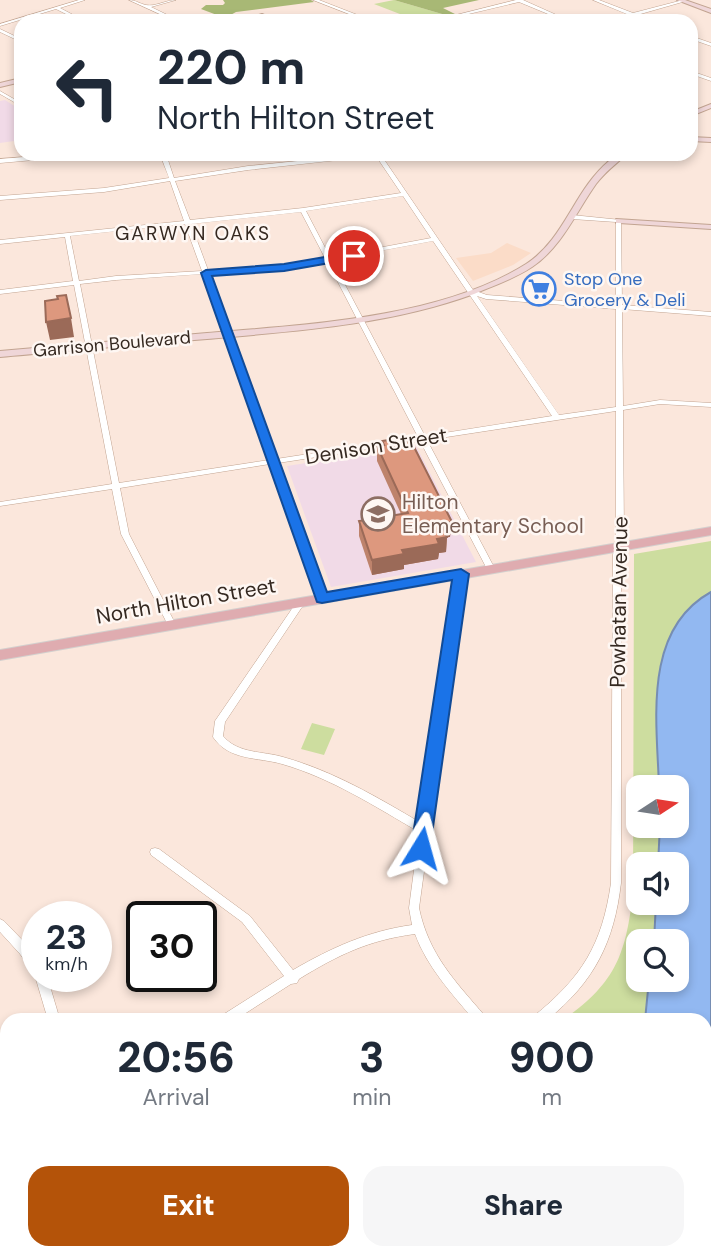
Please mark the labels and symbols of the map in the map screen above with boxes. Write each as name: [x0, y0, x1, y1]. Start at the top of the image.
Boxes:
district label: GARWYN OAKS: [115, 221, 271, 246]
pin: [324, 226, 384, 286]
place label: Stop One Grocery & Deli: [564, 267, 686, 312]
supermarket icon: Stop One Grocery & Deli: [520, 270, 558, 308]
street label: Garrison Boulevard: [32, 325, 192, 363]
street label: Denison Street: [303, 421, 449, 471]
place label: Hilton Elementary School: [402, 488, 584, 540]
school or university icon: Hilton Elementary School: [359, 495, 397, 533]
street label: Powhatan Avenue: [604, 516, 634, 688]
street label: North Hilton Street: [94, 571, 278, 631]
north arrow: [626, 775, 690, 838]
position arrow: [384, 811, 458, 885]
speed limit sign: 30: [126, 901, 217, 992]

